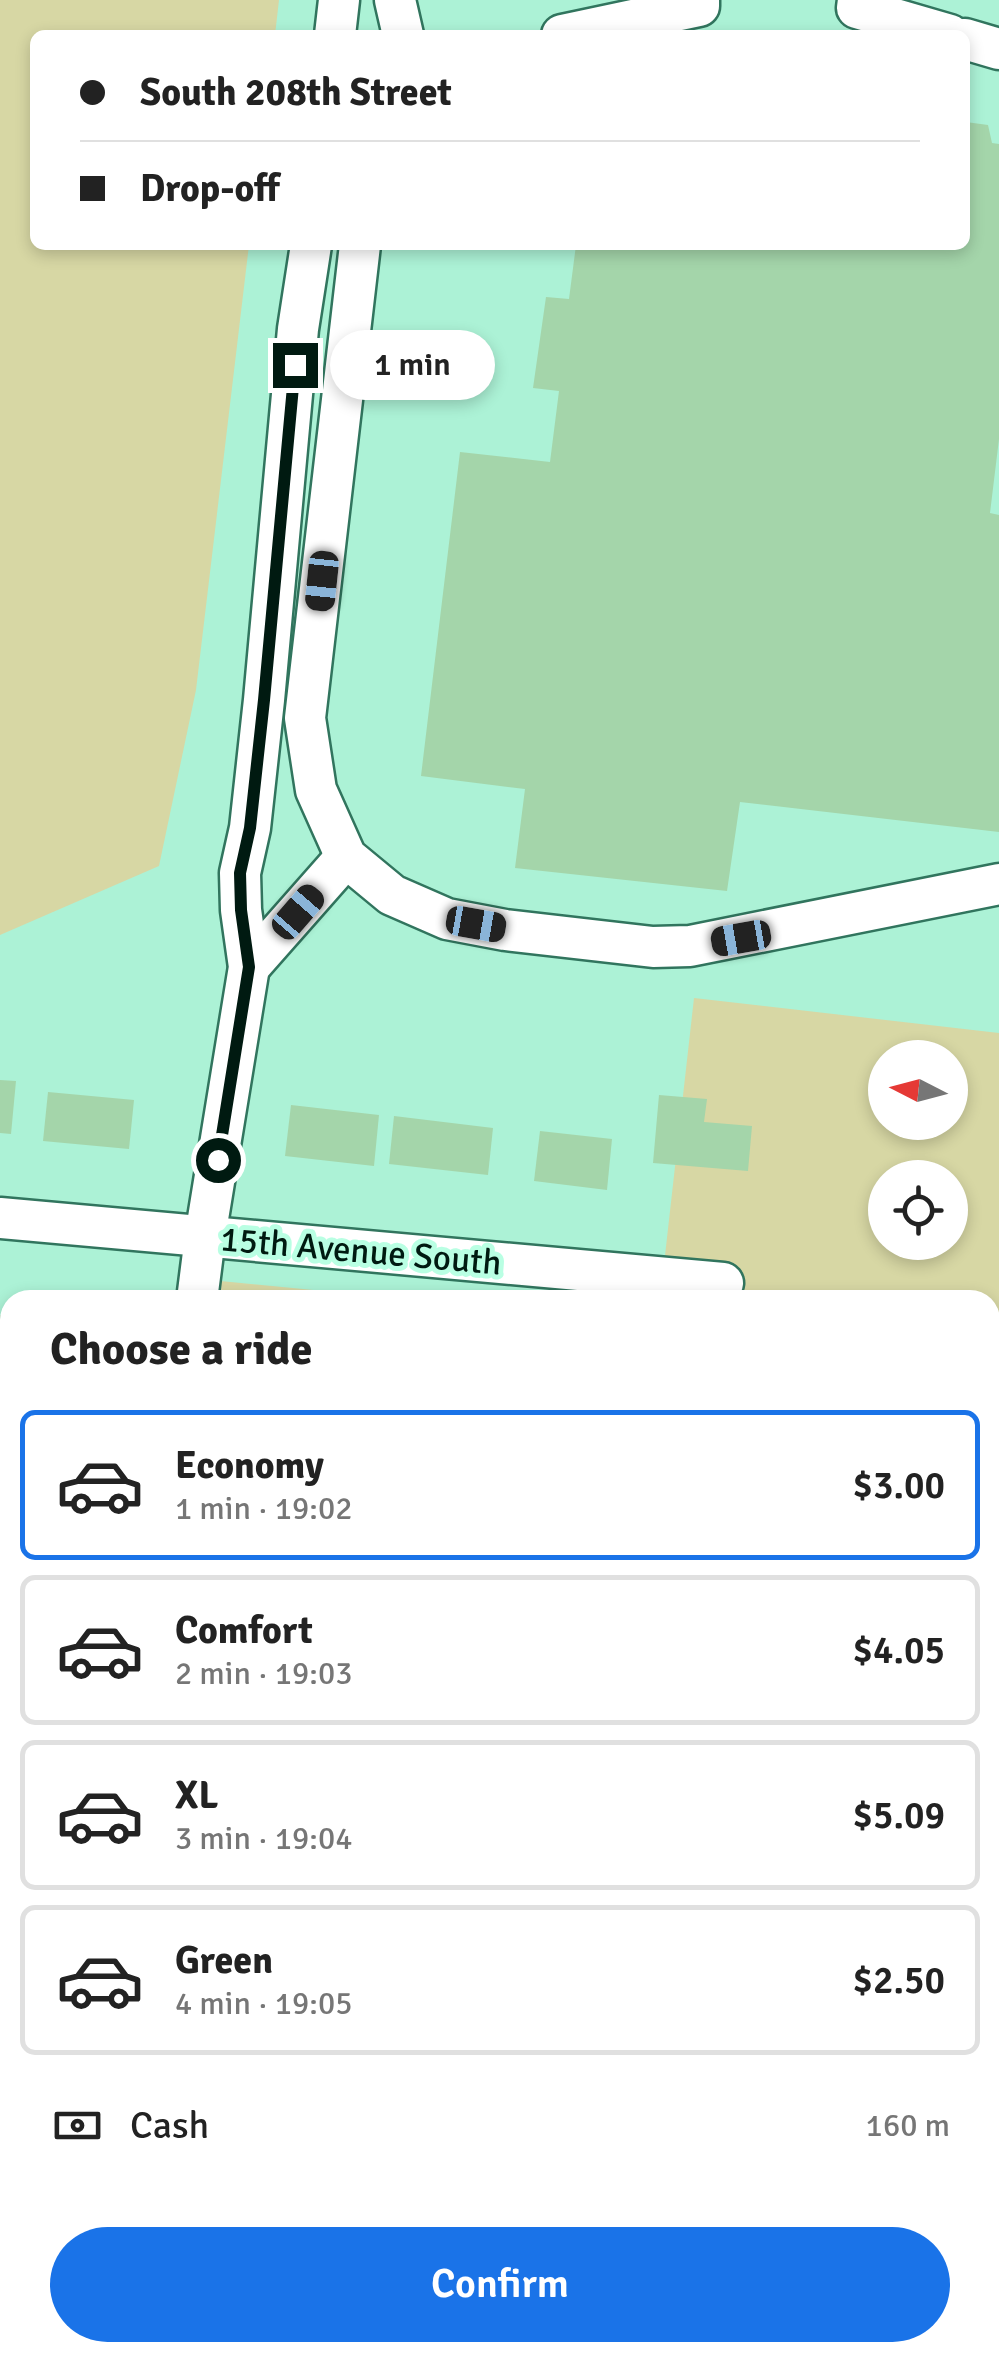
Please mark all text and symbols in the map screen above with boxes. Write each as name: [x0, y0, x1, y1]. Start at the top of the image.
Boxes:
text: South 208th Street: [140, 69, 452, 116]
text: Drop-off: [140, 165, 280, 212]
callout: 1 min: [330, 330, 495, 400]
route end: [273, 343, 318, 388]
text: 1 min: [374, 345, 451, 384]
car: [304, 550, 340, 612]
car: [267, 880, 329, 944]
car: [444, 904, 508, 944]
car: [709, 918, 773, 958]
north arrow: [868, 1040, 968, 1140]
map controls: [868, 1040, 968, 1260]
route start: [196, 1138, 241, 1183]
button: locate: [868, 1160, 968, 1260]
street label: 15th Avenue South: [219, 1217, 503, 1285]
text: Choose a ride: [50, 1322, 313, 1377]
icon: car: [55, 1440, 145, 1530]
text: Economy: [175, 1442, 324, 1489]
text: $3.00: [852, 1462, 945, 1509]
text: 1 min · 19:02: [175, 1489, 353, 1528]
icon: car: [55, 1605, 145, 1695]
text: Comfort: [175, 1607, 313, 1654]
text: $4.05: [852, 1627, 945, 1674]
text: 2 min · 19:03: [175, 1654, 353, 1693]
icon: car: [55, 1770, 145, 1860]
text: XL: [175, 1772, 218, 1819]
text: $5.09: [852, 1792, 945, 1839]
text: 3 min · 19:04: [175, 1819, 353, 1858]
icon: car: [55, 1935, 145, 2025]
text: Green: [175, 1937, 273, 1984]
text: $2.50: [852, 1957, 945, 2004]
text: 4 min · 19:05: [175, 1984, 353, 2023]
icon: cash: [50, 2098, 105, 2153]
text: Cash: [130, 2102, 209, 2149]
text: 160 m: [866, 2106, 950, 2145]
button: Confirm: [50, 2227, 950, 2342]

